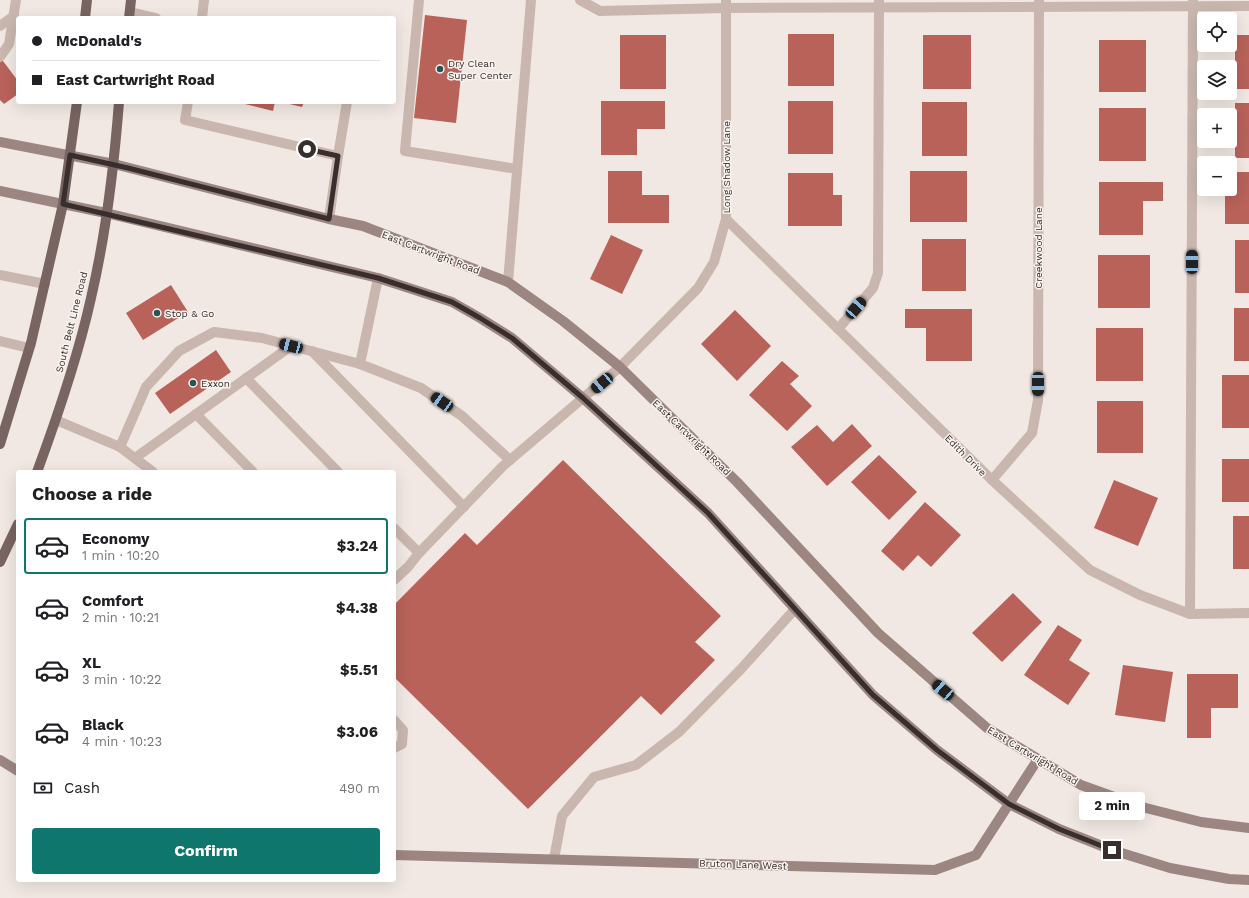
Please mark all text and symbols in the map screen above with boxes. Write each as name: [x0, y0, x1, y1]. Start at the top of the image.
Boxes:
map controls: [1197, 12, 1237, 196]
button: locate: [1197, 12, 1237, 52]
text: McDonald's: [56, 32, 142, 50]
place label: Dry Clean Super Center: [448, 58, 513, 81]
button: layers: [1197, 60, 1237, 100]
marker: Dry Clean Super Center: [435, 64, 445, 74]
text: East Cartwright Road: [56, 71, 215, 89]
button: +: [1197, 108, 1237, 148]
street label: Long Shadow Lane: [721, 121, 732, 213]
route start: [298, 140, 316, 158]
button: −: [1197, 156, 1237, 196]
street label: Creekwood Lane: [1033, 207, 1044, 289]
street label: East Cartwright Road: [380, 229, 481, 276]
car: [1186, 250, 1198, 274]
street label: South Belt Line Road: [54, 271, 89, 374]
car: [844, 295, 868, 321]
marker: Stop & Go: [152, 308, 162, 318]
place label: Stop & Go: [165, 308, 214, 319]
car: [278, 337, 304, 355]
car: [589, 371, 615, 395]
car: [1032, 372, 1044, 396]
marker: Exxon: [188, 378, 198, 388]
place label: Exxon: [201, 378, 230, 389]
car: [429, 390, 455, 414]
street label: East Cartwright Road: [650, 397, 733, 477]
street label: Edith Drive: [943, 432, 989, 478]
text: Choose a ride: [32, 483, 152, 504]
icon: car: [34, 528, 70, 564]
text: Economy: [82, 530, 149, 548]
text: $3.24: [337, 537, 378, 555]
text: 1 min · 10:20: [82, 548, 160, 563]
icon: car: [34, 590, 70, 626]
text: Comfort: [82, 592, 143, 610]
text: $4.38: [336, 599, 378, 617]
text: 2 min · 10:21: [82, 610, 159, 625]
icon: car: [34, 652, 70, 688]
text: XL: [82, 654, 101, 672]
text: $5.51: [340, 661, 378, 679]
text: 3 min · 10:22: [82, 672, 162, 687]
car: [930, 678, 956, 702]
icon: car: [34, 714, 70, 750]
text: Black: [82, 716, 124, 734]
text: $3.06: [336, 723, 378, 741]
street label: East Cartwright Road: [985, 724, 1080, 787]
text: 4 min · 10:23: [82, 734, 162, 749]
icon: cash: [32, 777, 54, 799]
text: Cash: [64, 779, 100, 797]
text: 490 m: [339, 781, 380, 796]
callout: 2 min: [1079, 792, 1145, 820]
text: 2 min: [1094, 798, 1130, 813]
button: Confirm: [32, 828, 380, 874]
route end: [1103, 841, 1121, 859]
street label: Bruton Lane West: [699, 857, 788, 872]

